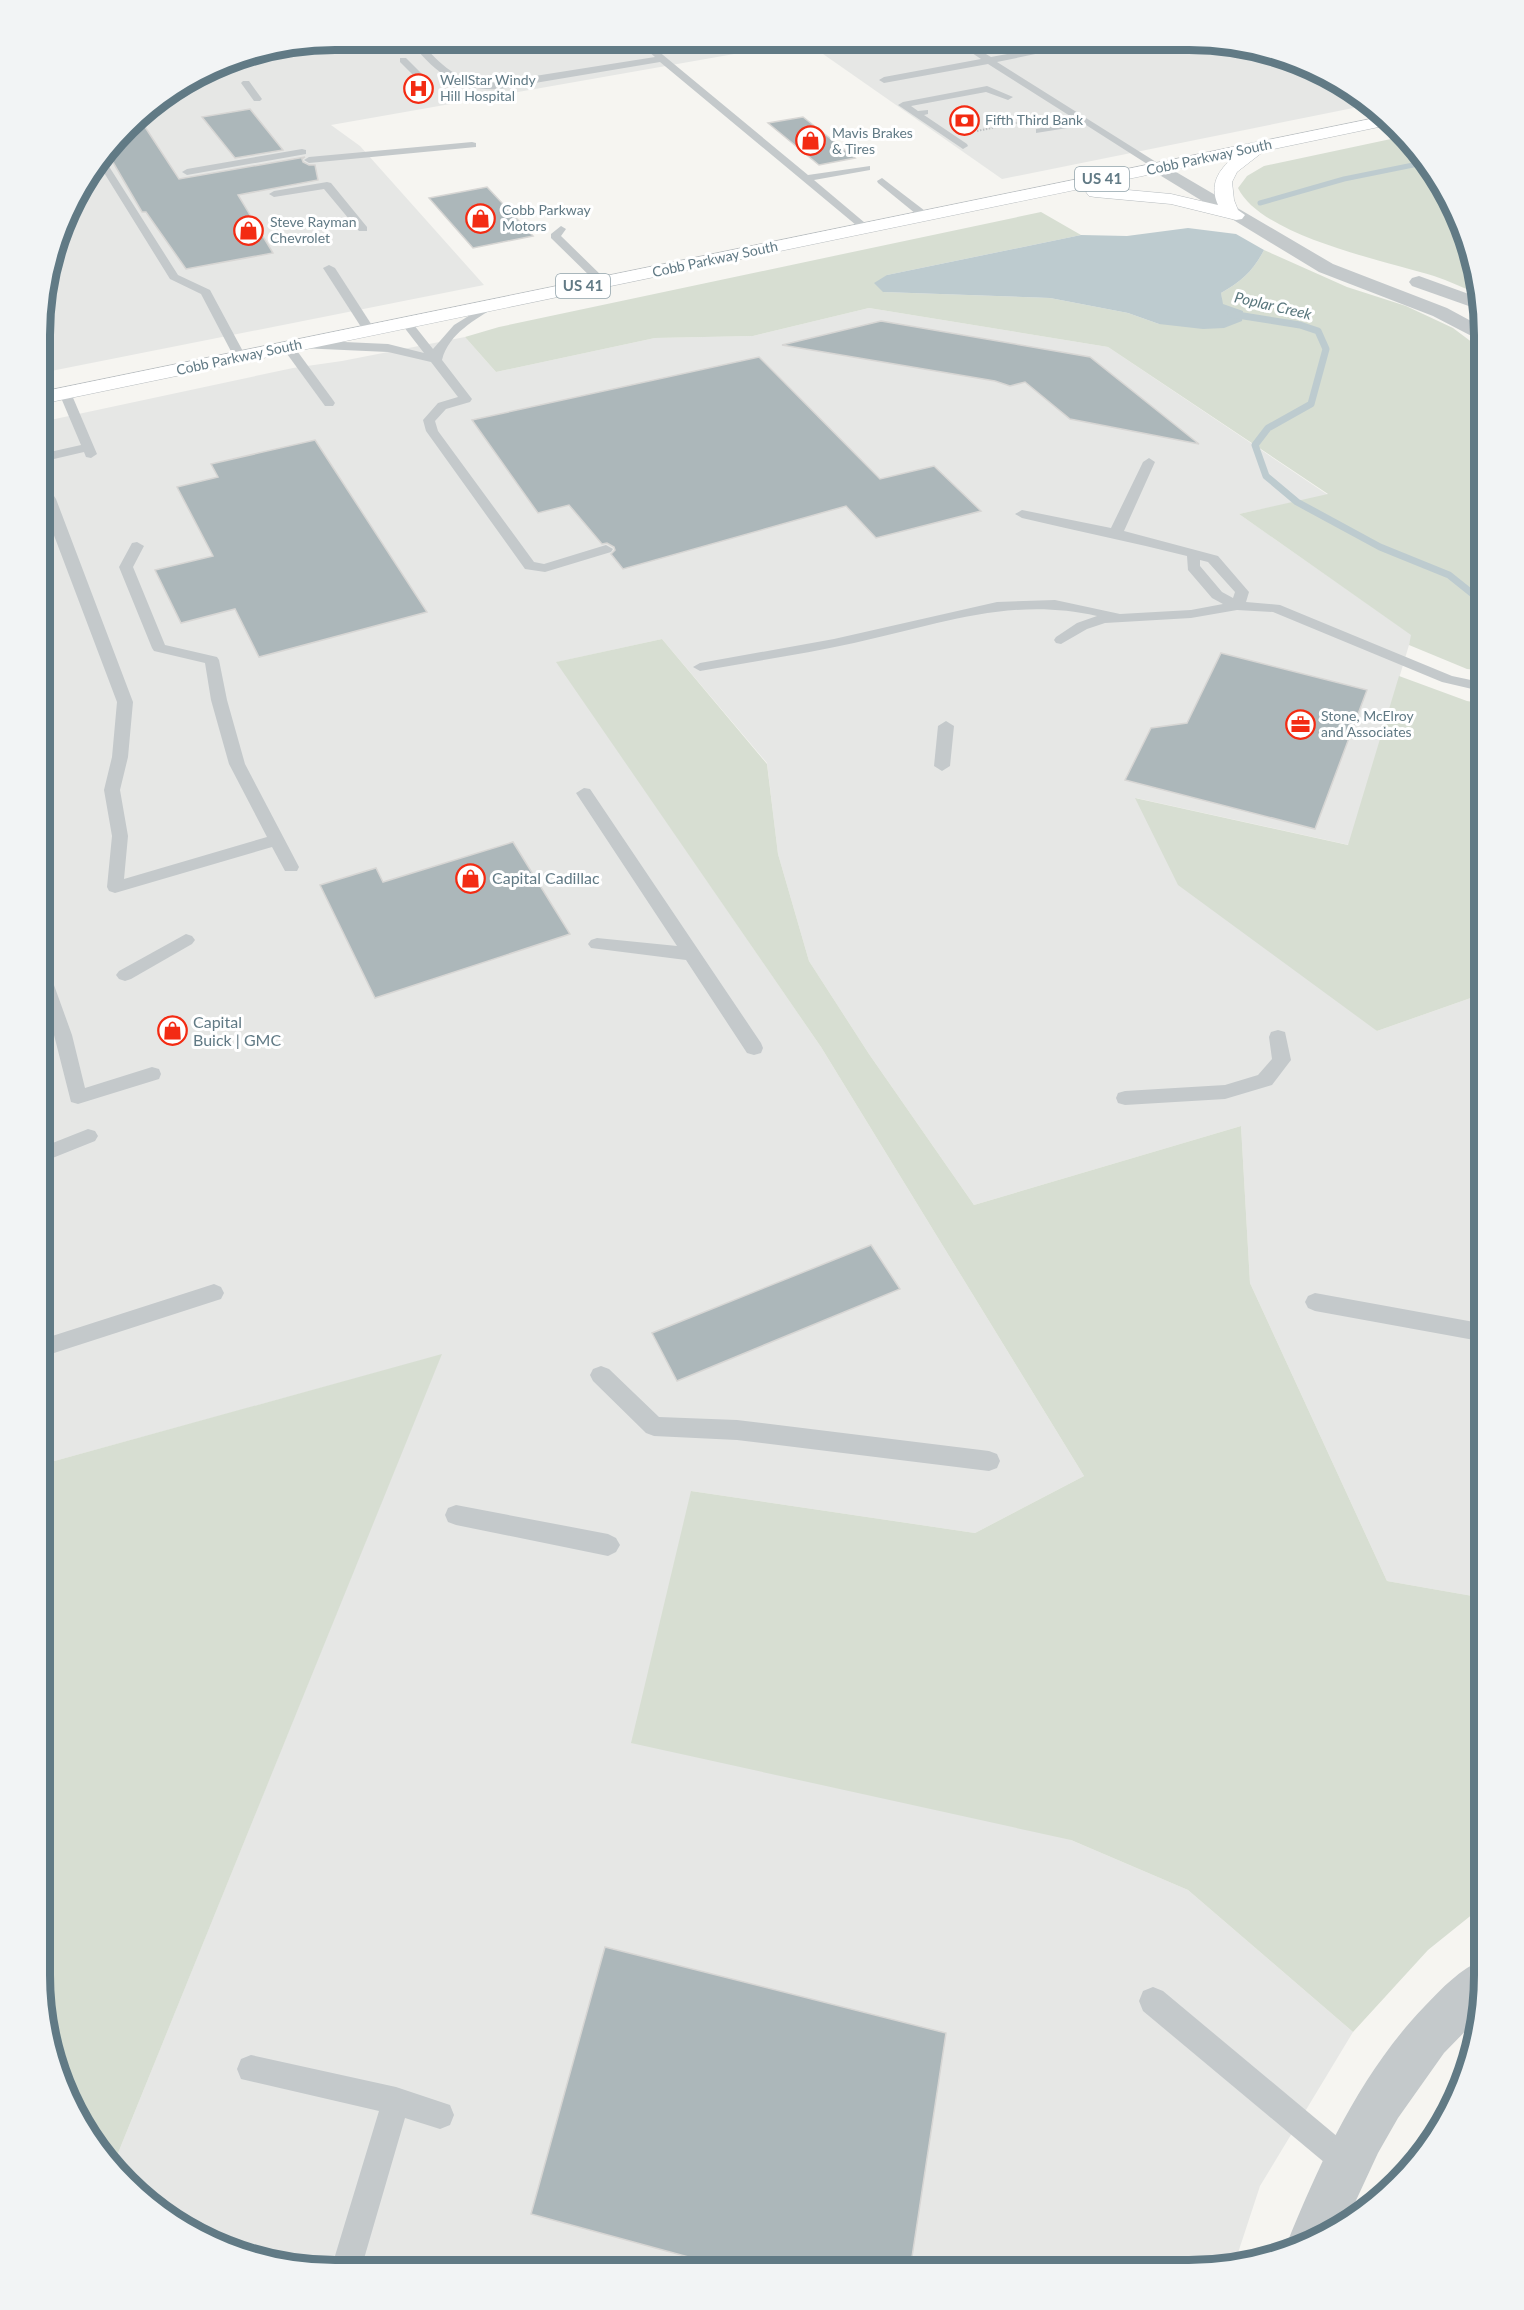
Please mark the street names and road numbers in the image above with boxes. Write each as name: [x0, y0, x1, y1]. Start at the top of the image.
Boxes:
street label: Cobb Parkway South: [1144, 135, 1273, 178]
road number: US 41: [1075, 167, 1129, 191]
street label: Cobb Parkway South: [650, 237, 779, 280]
road number: US 41: [556, 274, 610, 298]
street label: Cobb Parkway South: [174, 335, 303, 378]

